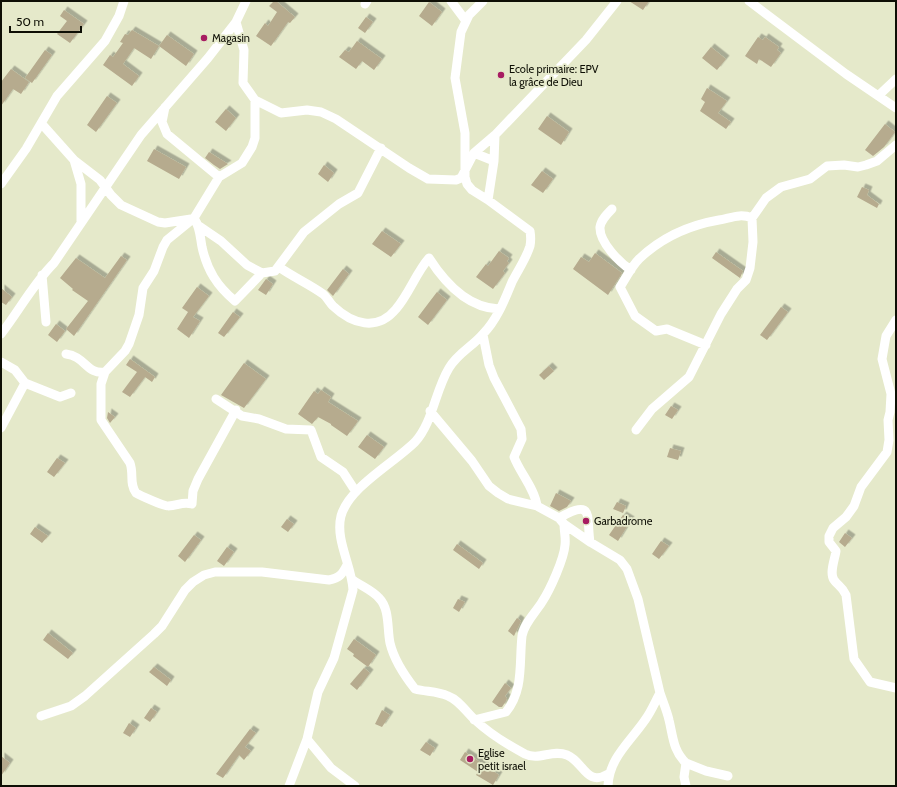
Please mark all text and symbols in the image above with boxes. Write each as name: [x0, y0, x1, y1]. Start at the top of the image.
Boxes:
scale bar: [10, 8, 81, 34]
text: 50 m: [16, 14, 44, 29]
place label: Magasin: [212, 31, 250, 45]
marker: Magasin: [199, 33, 209, 43]
place label: Ecole primaire: EPV la grâce de Dieu: [509, 62, 599, 89]
marker: Ecole primaire: EPV la grâce de Dieu: [496, 70, 506, 80]
place label: Garbadrome: [594, 514, 653, 528]
marker: Garbadrome: [581, 516, 591, 526]
place label: Eglise petit israel: [478, 746, 526, 773]
marker: Eglise petit israel: [465, 754, 475, 764]

